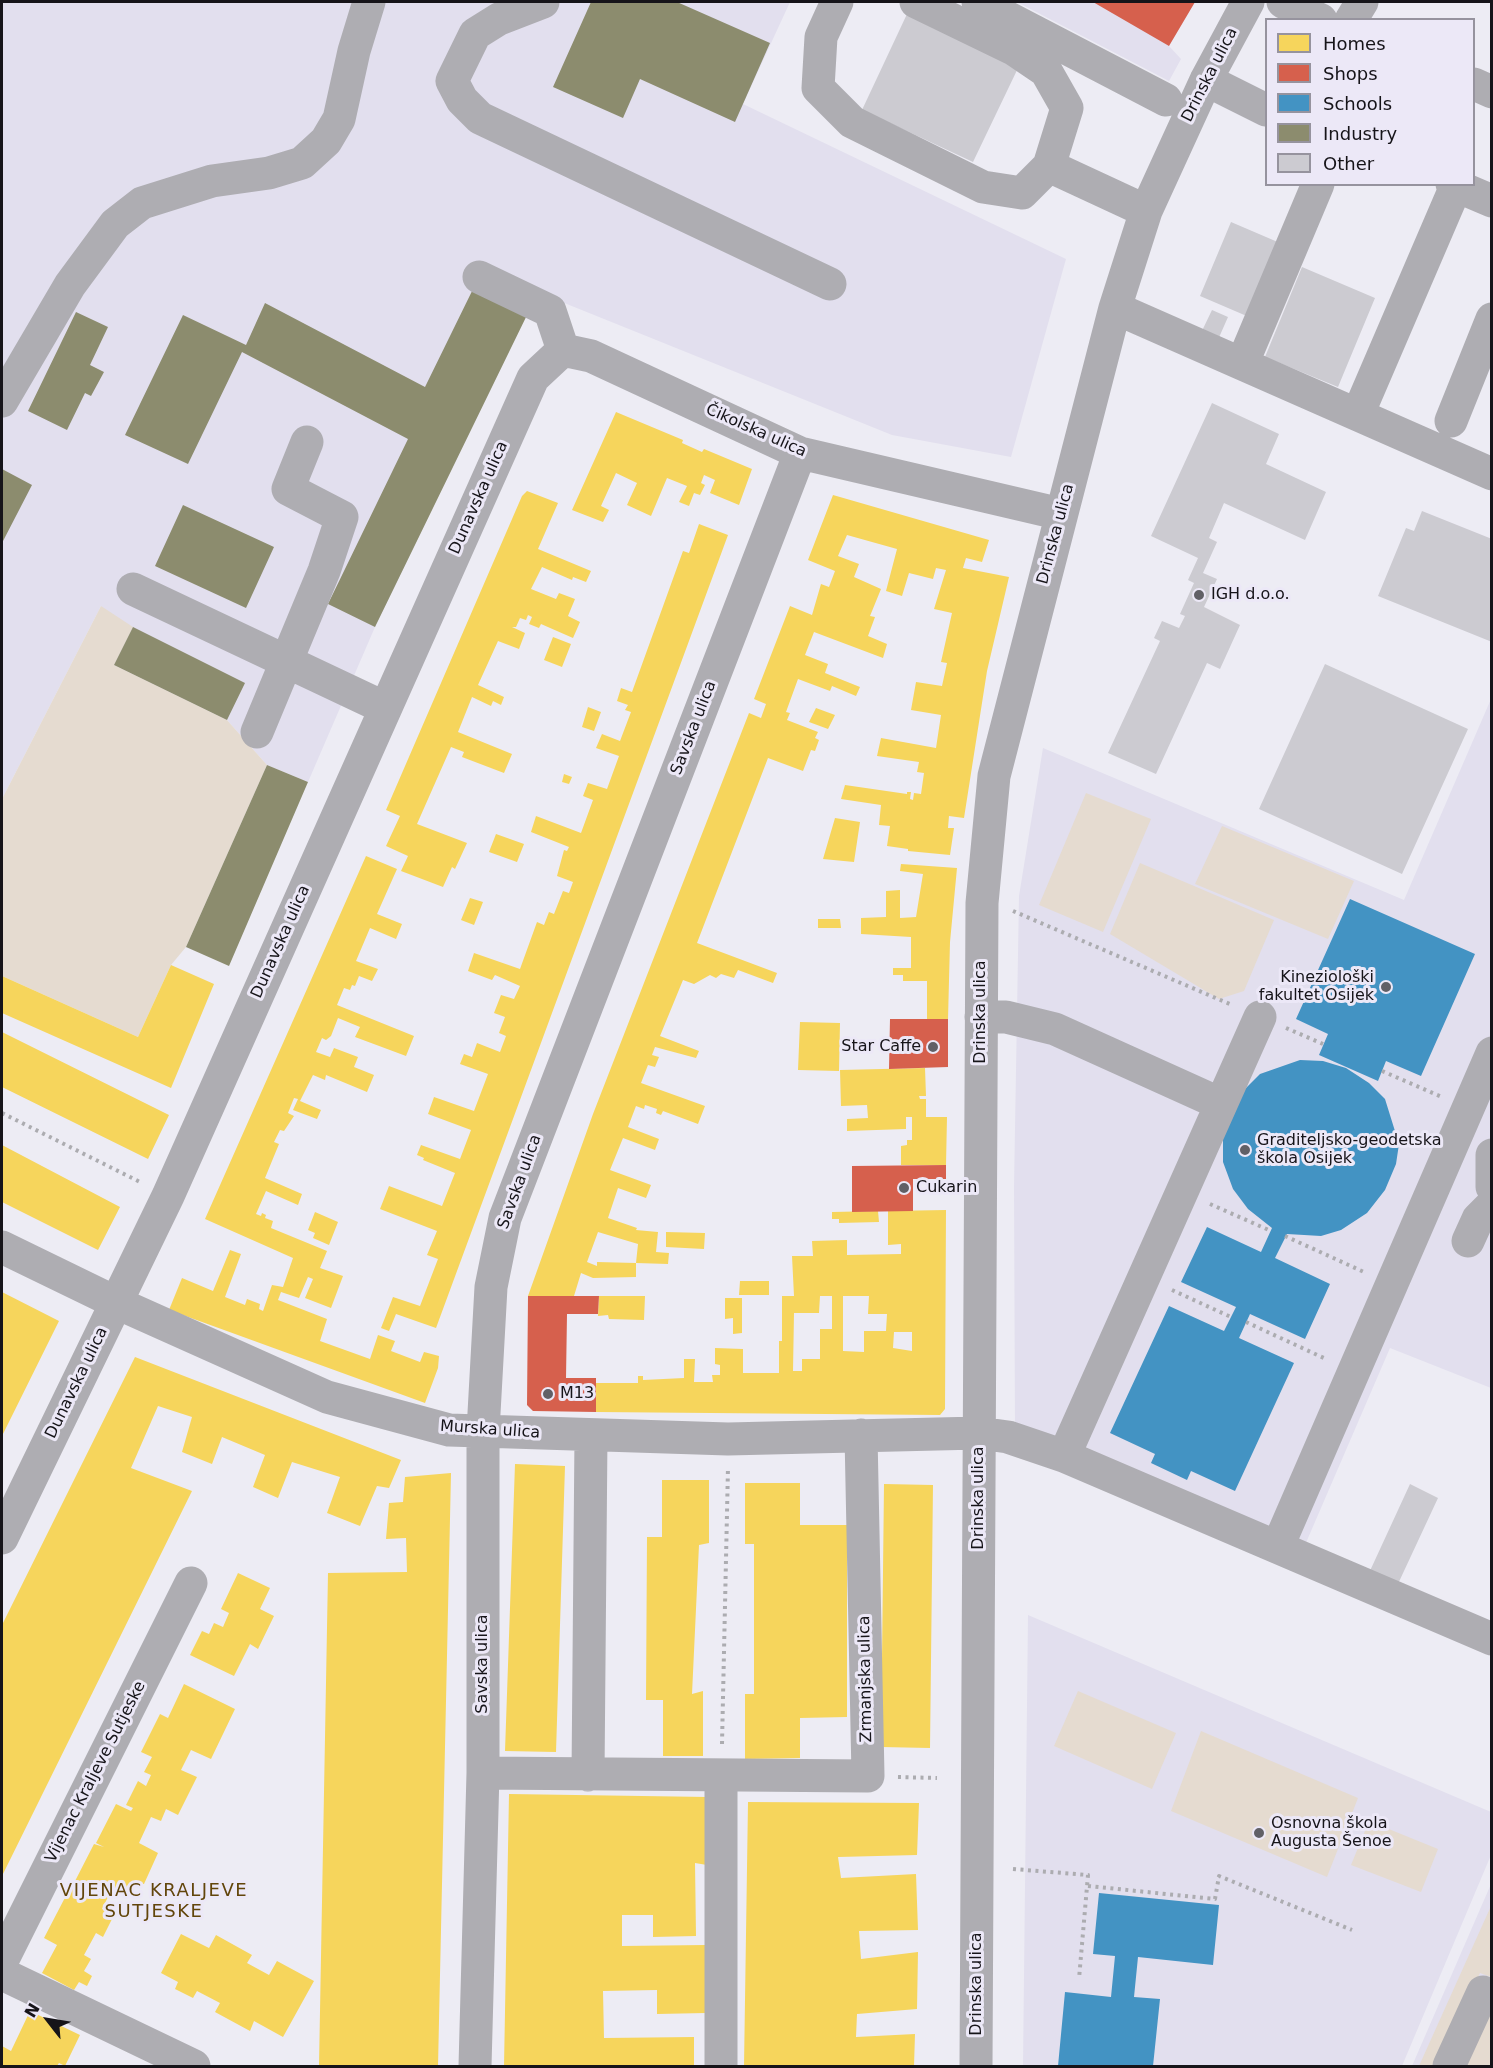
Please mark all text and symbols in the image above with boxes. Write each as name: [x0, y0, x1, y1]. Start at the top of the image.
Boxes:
legend: [1265, 18, 1475, 186]
street label: Drinska ulica: [1178, 25, 1242, 125]
text: Homes: [1323, 33, 1386, 54]
text: Shops: [1323, 63, 1378, 84]
text: Schools: [1323, 93, 1392, 114]
text: Industry: [1323, 123, 1397, 144]
text: Other: [1323, 153, 1374, 174]
street label: Čikolska ulica: [703, 400, 809, 462]
street label: Dunavska ulica: [445, 438, 513, 558]
street label: Drinska ulica: [1033, 482, 1079, 586]
place label: IGH d.o.o.: [1211, 585, 1290, 605]
marker: IGH d.o.o.: [1192, 588, 1206, 602]
street label: Savska ulica: [667, 678, 721, 778]
street label: Dunavska ulica: [247, 882, 315, 1002]
street label: Drinska ulica: [971, 960, 991, 1064]
place label: Kineziološki fakultet Osijek: [1259, 968, 1374, 1006]
marker: Kineziološki fakultet Osijek: [1379, 980, 1393, 994]
place label: Star Caffe: [841, 1037, 921, 1057]
marker: Star Caffe: [926, 1040, 940, 1054]
place label: Graditeljsko-geodetska škola Osijek: [1257, 1131, 1441, 1169]
street label: Savska ulica: [494, 1132, 546, 1232]
marker: Graditeljsko-geodetska škola Osijek: [1238, 1143, 1252, 1157]
place label: Cukarin: [916, 1178, 977, 1198]
marker: Cukarin: [897, 1181, 911, 1195]
street label: Dunavska ulica: [42, 1324, 112, 1442]
place label: M13: [560, 1384, 594, 1404]
marker: M13: [541, 1387, 555, 1401]
street label: Murska ulica: [439, 1417, 541, 1443]
street label: Drinska ulica: [969, 1446, 989, 1550]
street label: Savska ulica: [473, 1614, 493, 1714]
street label: Zrmanjska ulica: [855, 1615, 877, 1743]
street label: Vijenac Kraljeve Sutjeske: [42, 1678, 150, 1866]
place label: Osnovna škola Augusta Šenoe: [1271, 1814, 1392, 1852]
marker: Osnovna škola Augusta Šenoe: [1252, 1826, 1266, 1840]
district label: VIJENAC KRALJEVE SUTJESKE: [60, 1880, 248, 1922]
street label: Drinska ulica: [967, 1932, 987, 2036]
north arrow: [18, 1990, 78, 2050]
text: N: [21, 2000, 44, 2021]

